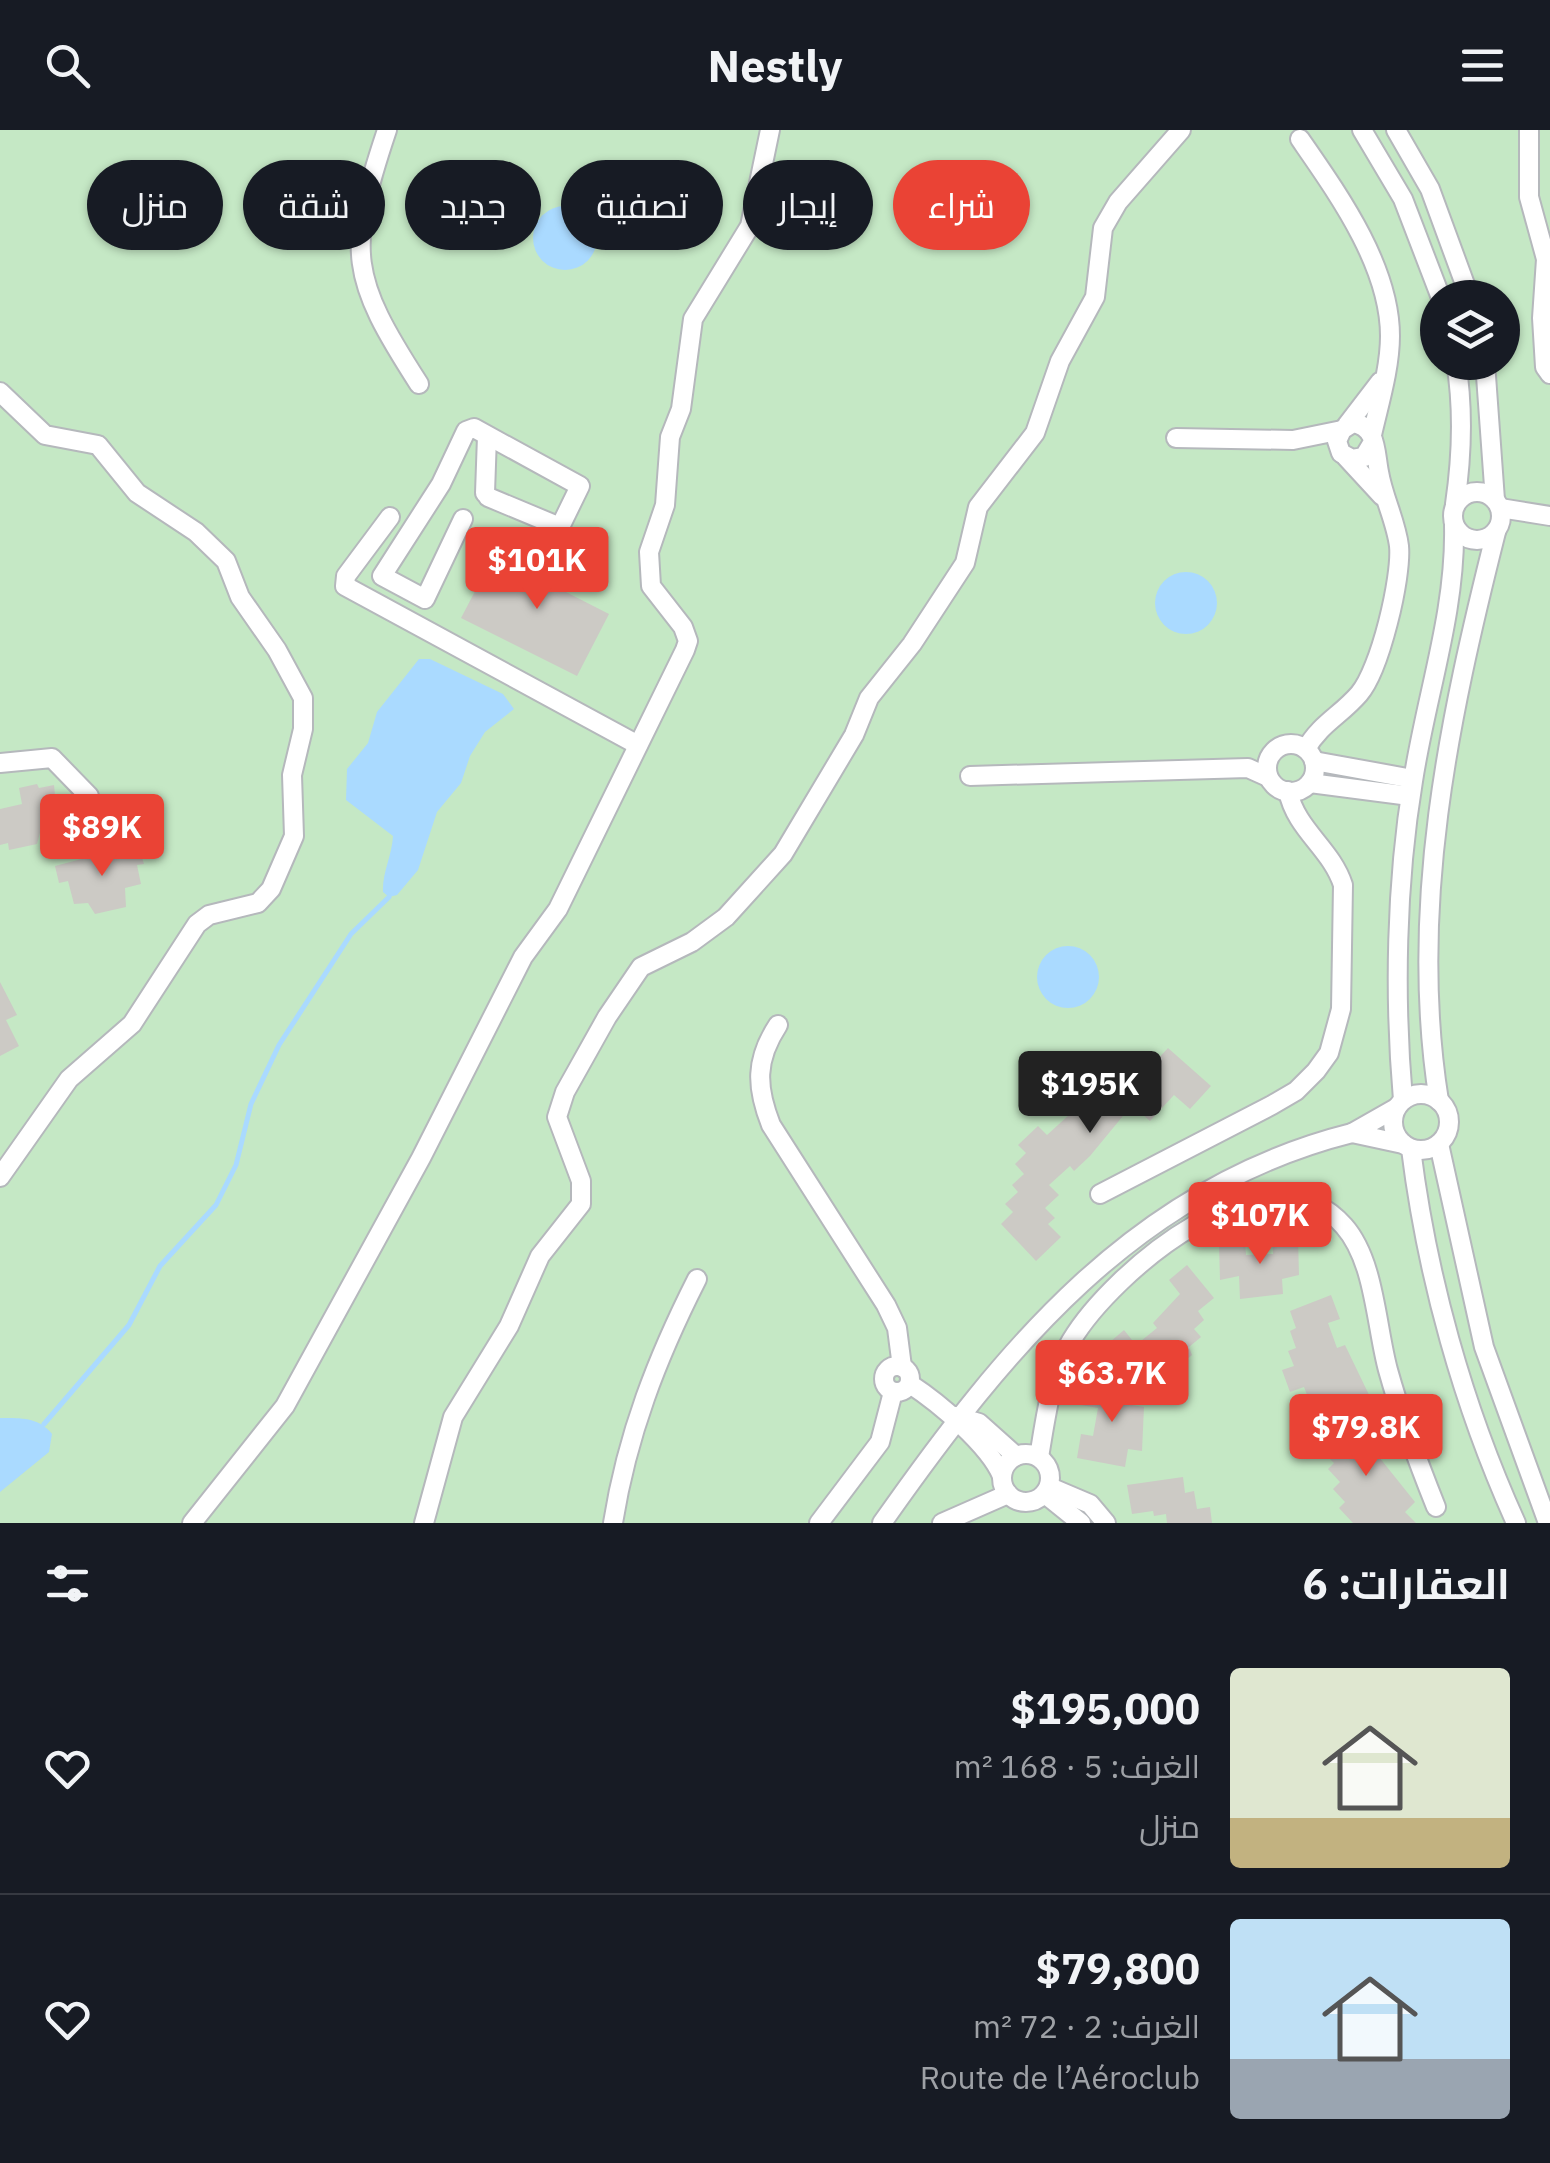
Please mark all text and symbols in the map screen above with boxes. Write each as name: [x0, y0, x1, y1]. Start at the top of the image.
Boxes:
text: Nestly: [708, 36, 842, 94]
icon: search: [40, 38, 95, 93]
icon: menu: [1455, 38, 1510, 93]
chip: منزل: [87, 160, 223, 250]
chip: شقة: [243, 160, 385, 250]
chip: جديد: [405, 160, 541, 250]
chip: تصفية: [561, 160, 723, 250]
chip: إيجار: [743, 160, 873, 250]
chip: شراء: [893, 160, 1030, 250]
map controls: [1420, 280, 1520, 380]
button: layers: [1420, 280, 1520, 380]
pin: $101K: [467, 527, 607, 612]
text: $101K: [487, 538, 587, 580]
pin: $89K: [43, 794, 161, 879]
text: $89K: [62, 805, 142, 847]
pin: $195K: [1020, 1051, 1160, 1136]
text: $195K: [1040, 1062, 1140, 1104]
pin: $107K: [1190, 1182, 1330, 1267]
text: $107K: [1210, 1193, 1310, 1235]
pin: $63.7K: [1031, 1340, 1193, 1425]
text: $63.7K: [1057, 1351, 1167, 1393]
pin: $79.8K: [1285, 1394, 1447, 1479]
text: $79.8K: [1311, 1405, 1421, 1447]
icon: filters: [40, 1556, 95, 1611]
text: العقارات: 6: [1303, 1556, 1510, 1611]
text: $195,000: [1011, 1681, 1200, 1736]
icon: home: [1310, 1708, 1430, 1828]
icon: heart: [40, 1741, 95, 1796]
text: الغرف: 5 · 168 m²: [954, 1745, 1200, 1787]
text: منزل: [1139, 1805, 1200, 1847]
text: $79,800: [1036, 1941, 1200, 1996]
icon: home: [1310, 1959, 1430, 2079]
icon: heart: [40, 1992, 95, 2047]
text: الغرف: 2 · 72 m²: [973, 2005, 1200, 2047]
text: Route de l’Aéroclub: [920, 2056, 1200, 2098]

